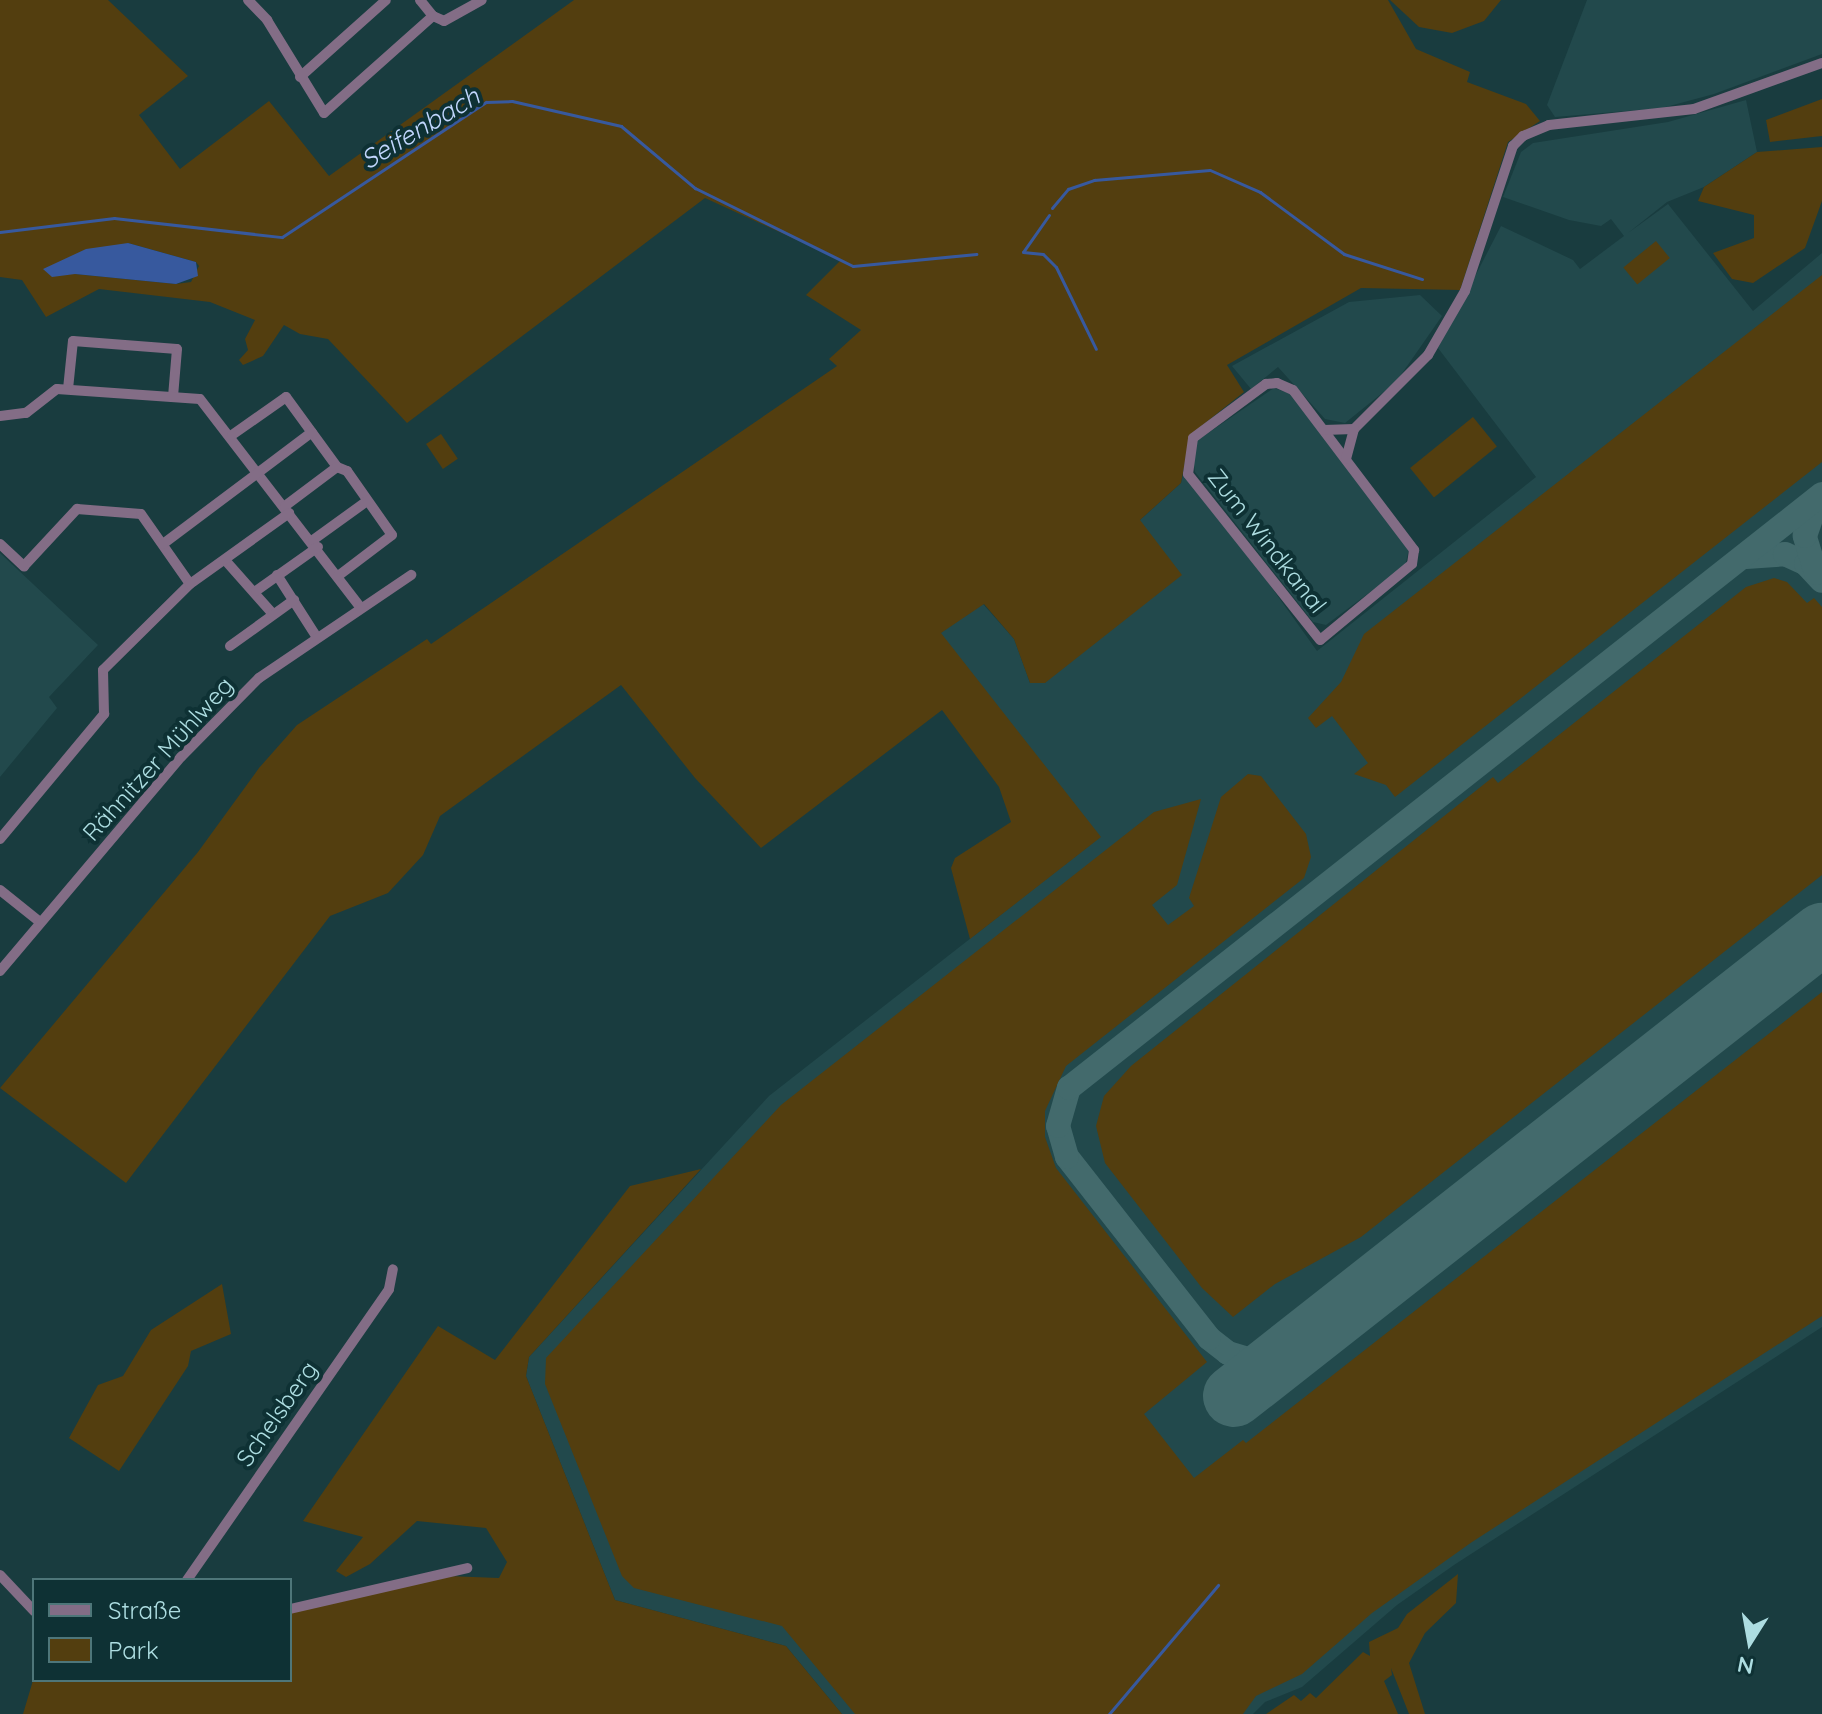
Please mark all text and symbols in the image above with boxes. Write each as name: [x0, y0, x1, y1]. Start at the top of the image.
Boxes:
water label: Seifenbach: [355, 80, 485, 176]
street label: Zum Windkanal: [1202, 463, 1332, 619]
street label: Rähnitzer Mühlweg: [77, 671, 239, 847]
street label: Schelsberg: [230, 1356, 324, 1472]
legend: [32, 1578, 292, 1682]
text: Straße: [108, 1595, 181, 1625]
north arrow: [1710, 1602, 1790, 1682]
text: Park: [108, 1635, 159, 1665]
text: N: [1735, 1650, 1756, 1681]

